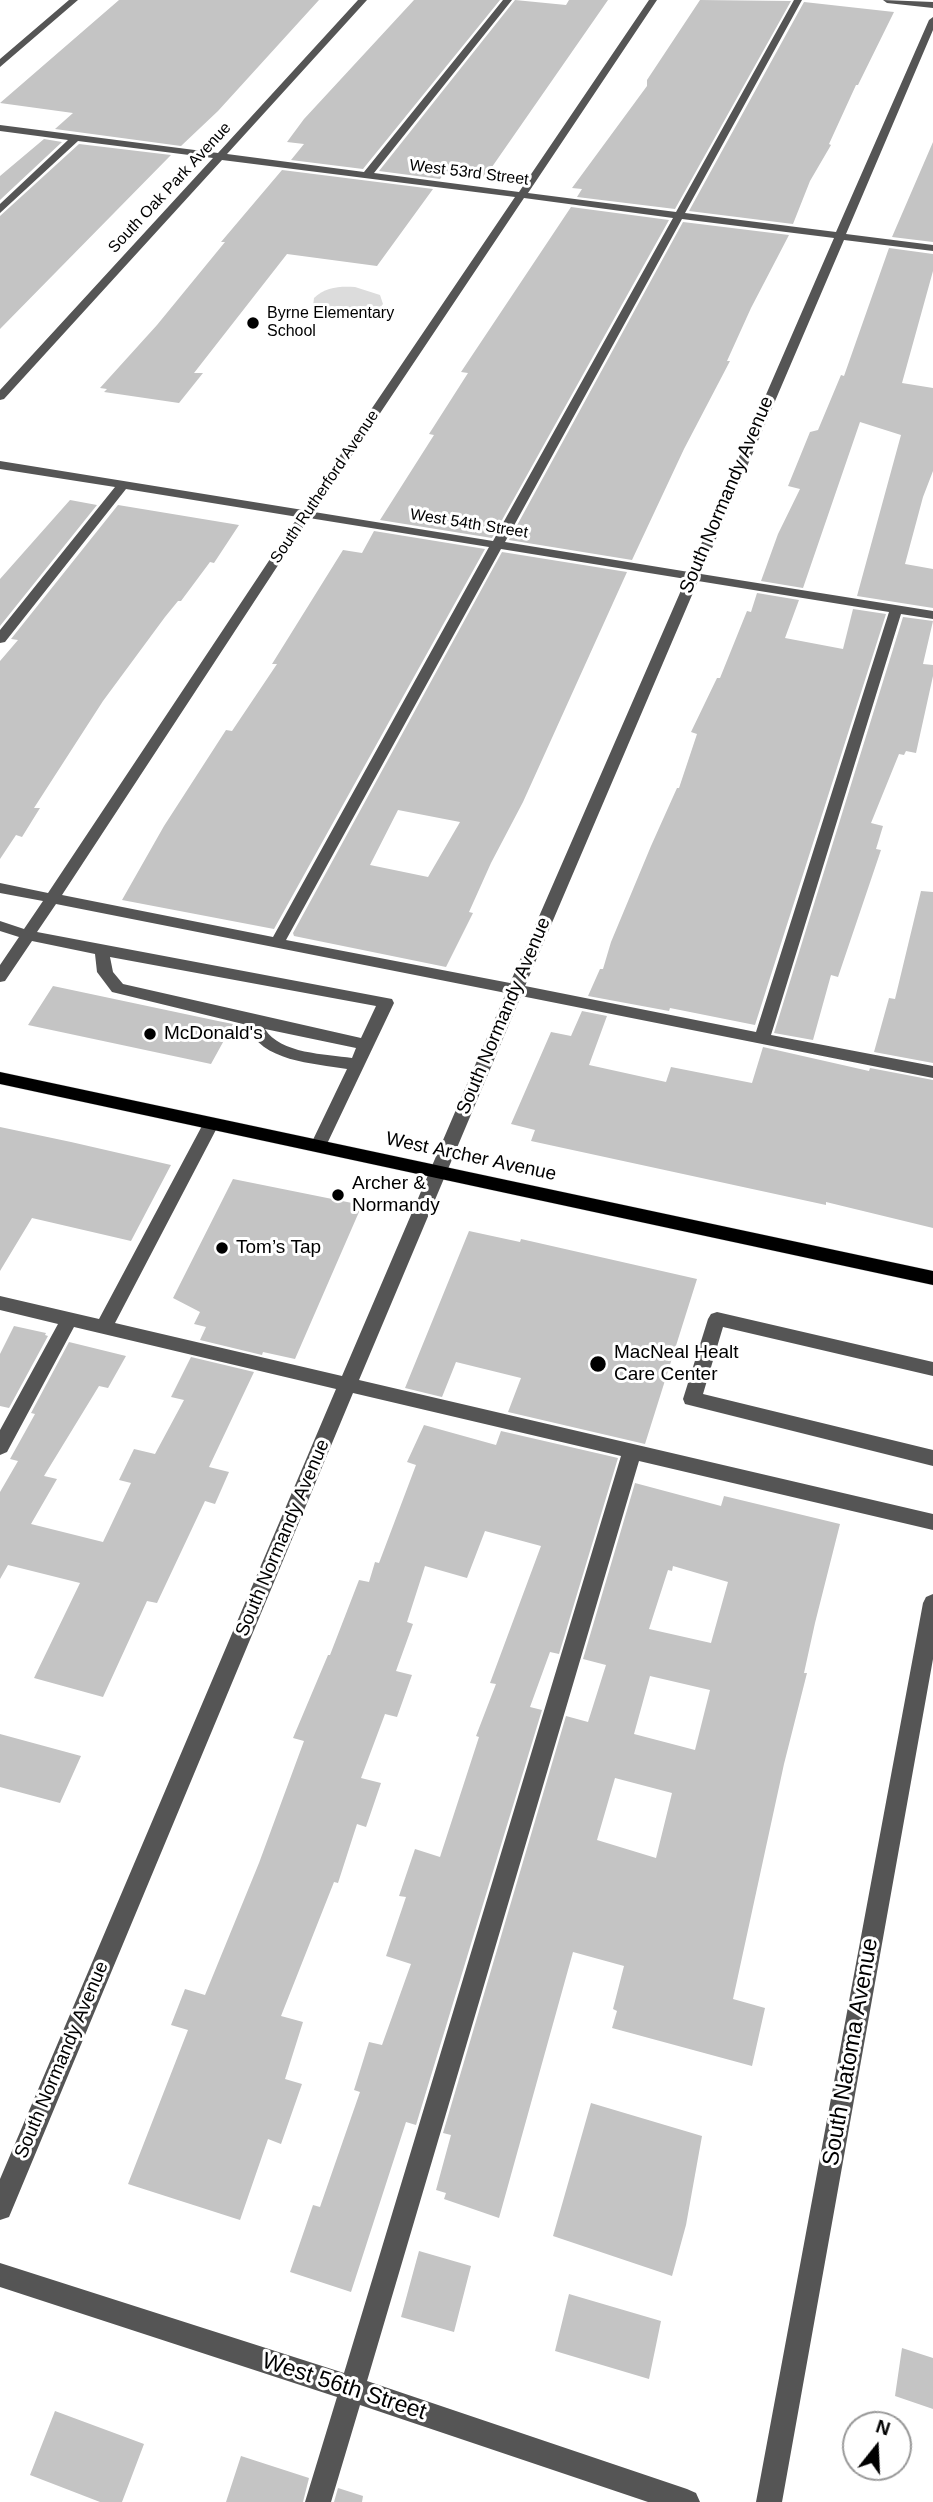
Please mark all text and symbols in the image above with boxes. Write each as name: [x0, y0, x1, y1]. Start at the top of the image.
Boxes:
street label: South Oak Park Avenue: [105, 119, 235, 257]
street label: West 53rd Street: [408, 156, 530, 190]
place label: Byrne Elementary School: [267, 304, 394, 342]
marker: Byrne Elementary School: [245, 315, 261, 331]
street label: South Normandy Avenue: [675, 393, 779, 597]
street label: South Rutherford Avenue: [267, 407, 383, 567]
street label: West 54th Street: [409, 505, 529, 543]
street label: South Normandy Avenue: [452, 914, 556, 1118]
place label: McDonald's: [164, 1023, 263, 1045]
marker: McDonald's: [142, 1026, 158, 1042]
street label: West Archer Avenue: [384, 1128, 558, 1186]
place label: Archer & Normandy: [352, 1173, 440, 1217]
marker: Archer & Normandy: [330, 1187, 346, 1203]
place label: Tom’s Tap: [236, 1237, 321, 1259]
marker: Tom’s Tap: [214, 1240, 230, 1256]
place label: MacNeal Healt Care Center: [614, 1342, 739, 1386]
marker: MacNeal Healt Care Center: [588, 1354, 608, 1374]
street label: South Normandy Avenue: [231, 1436, 335, 1640]
street label: South Natoma Avenue: [817, 1936, 885, 2168]
street label: South Normandy Avenue: [10, 1958, 114, 2162]
street label: West 56th Street: [258, 2347, 430, 2427]
north arrow: [842, 2411, 912, 2481]
text: N: [873, 2415, 893, 2440]

